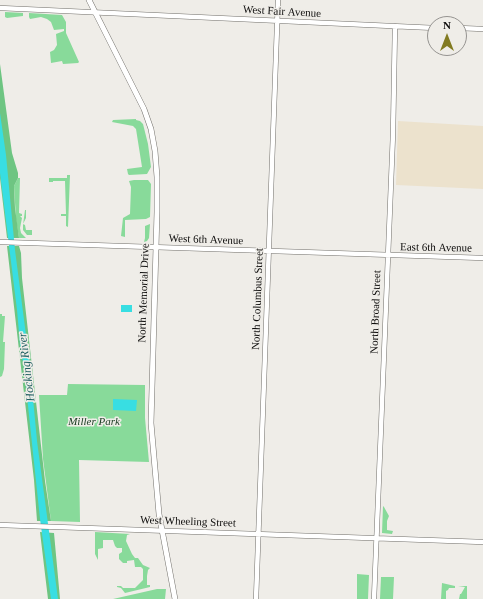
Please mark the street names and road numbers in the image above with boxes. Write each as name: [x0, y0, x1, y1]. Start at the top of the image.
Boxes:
street label: West Fair Avenue: [243, 3, 321, 21]
street label: West 6th Avenue: [168, 232, 244, 248]
street label: East 6th Avenue: [400, 241, 472, 255]
street label: North Memorial Drive: [136, 243, 152, 343]
street label: North Columbus Street: [250, 248, 266, 350]
street label: North Broad Street: [368, 270, 384, 354]
street label: West Wheeling Street: [140, 514, 236, 530]

